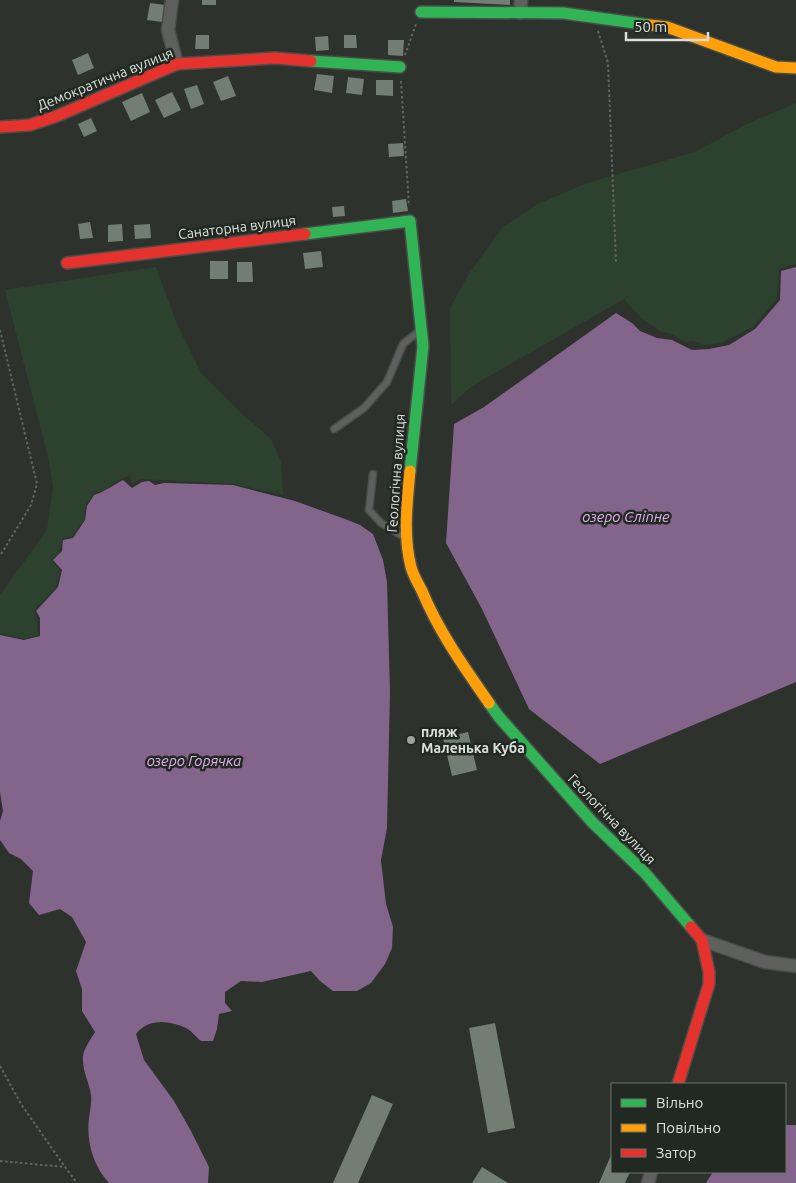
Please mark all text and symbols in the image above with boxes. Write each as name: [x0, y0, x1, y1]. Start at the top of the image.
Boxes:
scale bar: [626, 10, 708, 42]
text: 50 m: [634, 18, 667, 35]
street label: Демократична вулиця: [35, 44, 175, 114]
street label: Санаторна вулиця: [177, 212, 297, 242]
street label: Геологічна вулиця: [384, 413, 408, 533]
water label: озеро Сліпне: [582, 508, 670, 525]
place label: пляж Маленька Куба: [421, 724, 525, 756]
marker: пляж Маленька Куба: [405, 734, 417, 746]
water label: озеро Горячка: [147, 752, 241, 769]
street label: Геологічна вулиця: [565, 771, 659, 867]
legend: [611, 1083, 786, 1173]
text: Вільно: [656, 1094, 703, 1111]
text: Повільно: [656, 1119, 721, 1136]
text: Затор: [656, 1144, 696, 1161]

